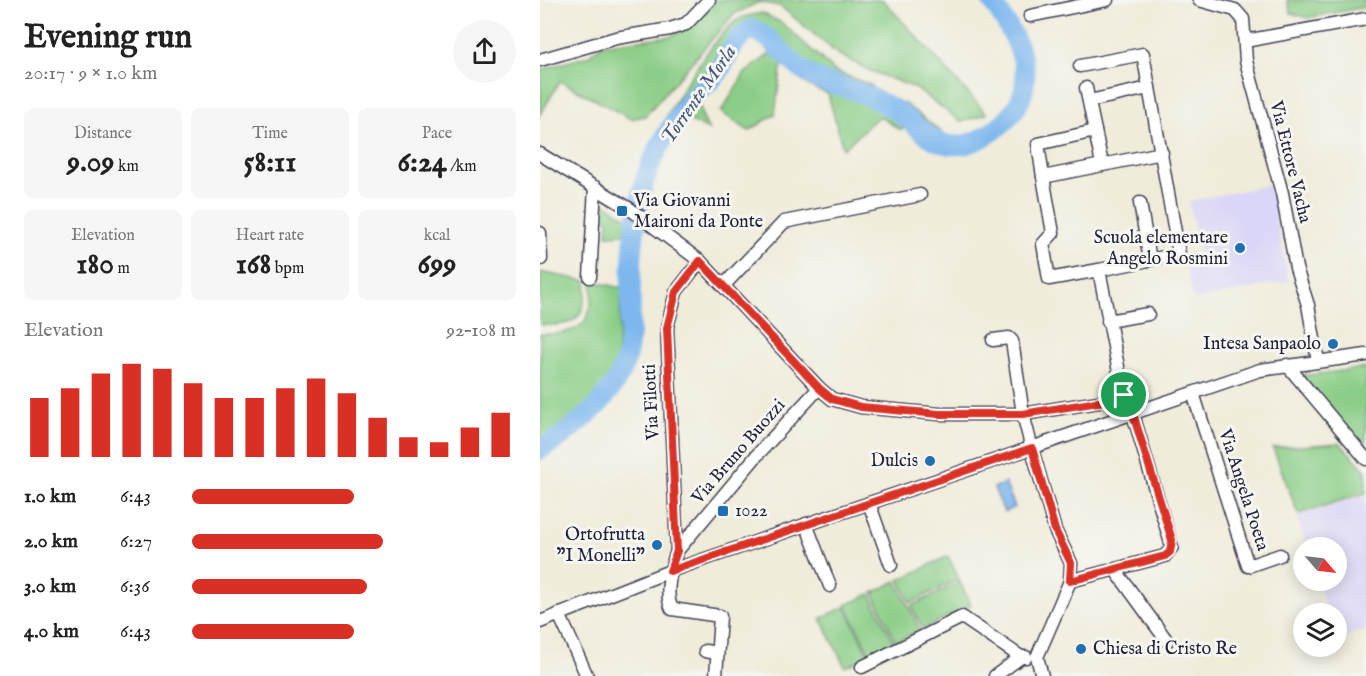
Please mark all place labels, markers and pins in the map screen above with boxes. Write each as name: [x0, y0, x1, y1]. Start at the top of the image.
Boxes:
place label: Via Giovanni Maironi da Ponte: [633, 190, 763, 234]
marker: Via Giovanni Maironi da Ponte: [615, 204, 629, 218]
place label: Scuola elementare Angelo Rosmini: [1094, 227, 1228, 271]
marker: Scuola elementare Angelo Rosmini: [1233, 241, 1247, 255]
place label: Intesa Sanpaolo: [1203, 333, 1321, 356]
marker: Intesa Sanpaolo: [1326, 337, 1340, 351]
pin: [1098, 369, 1149, 420]
place label: Dulcis: [870, 450, 918, 473]
marker: Dulcis: [923, 454, 937, 468]
place label: 1022: [735, 500, 767, 523]
marker: 1022: [716, 504, 730, 518]
place label: Ortofrutta "I Monelli": [556, 524, 645, 568]
marker: Ortofrutta "I Monelli": [650, 538, 664, 552]
place label: Chiesa di Cristo Re: [1093, 638, 1237, 661]
marker: Chiesa di Cristo Re: [1074, 642, 1088, 656]

